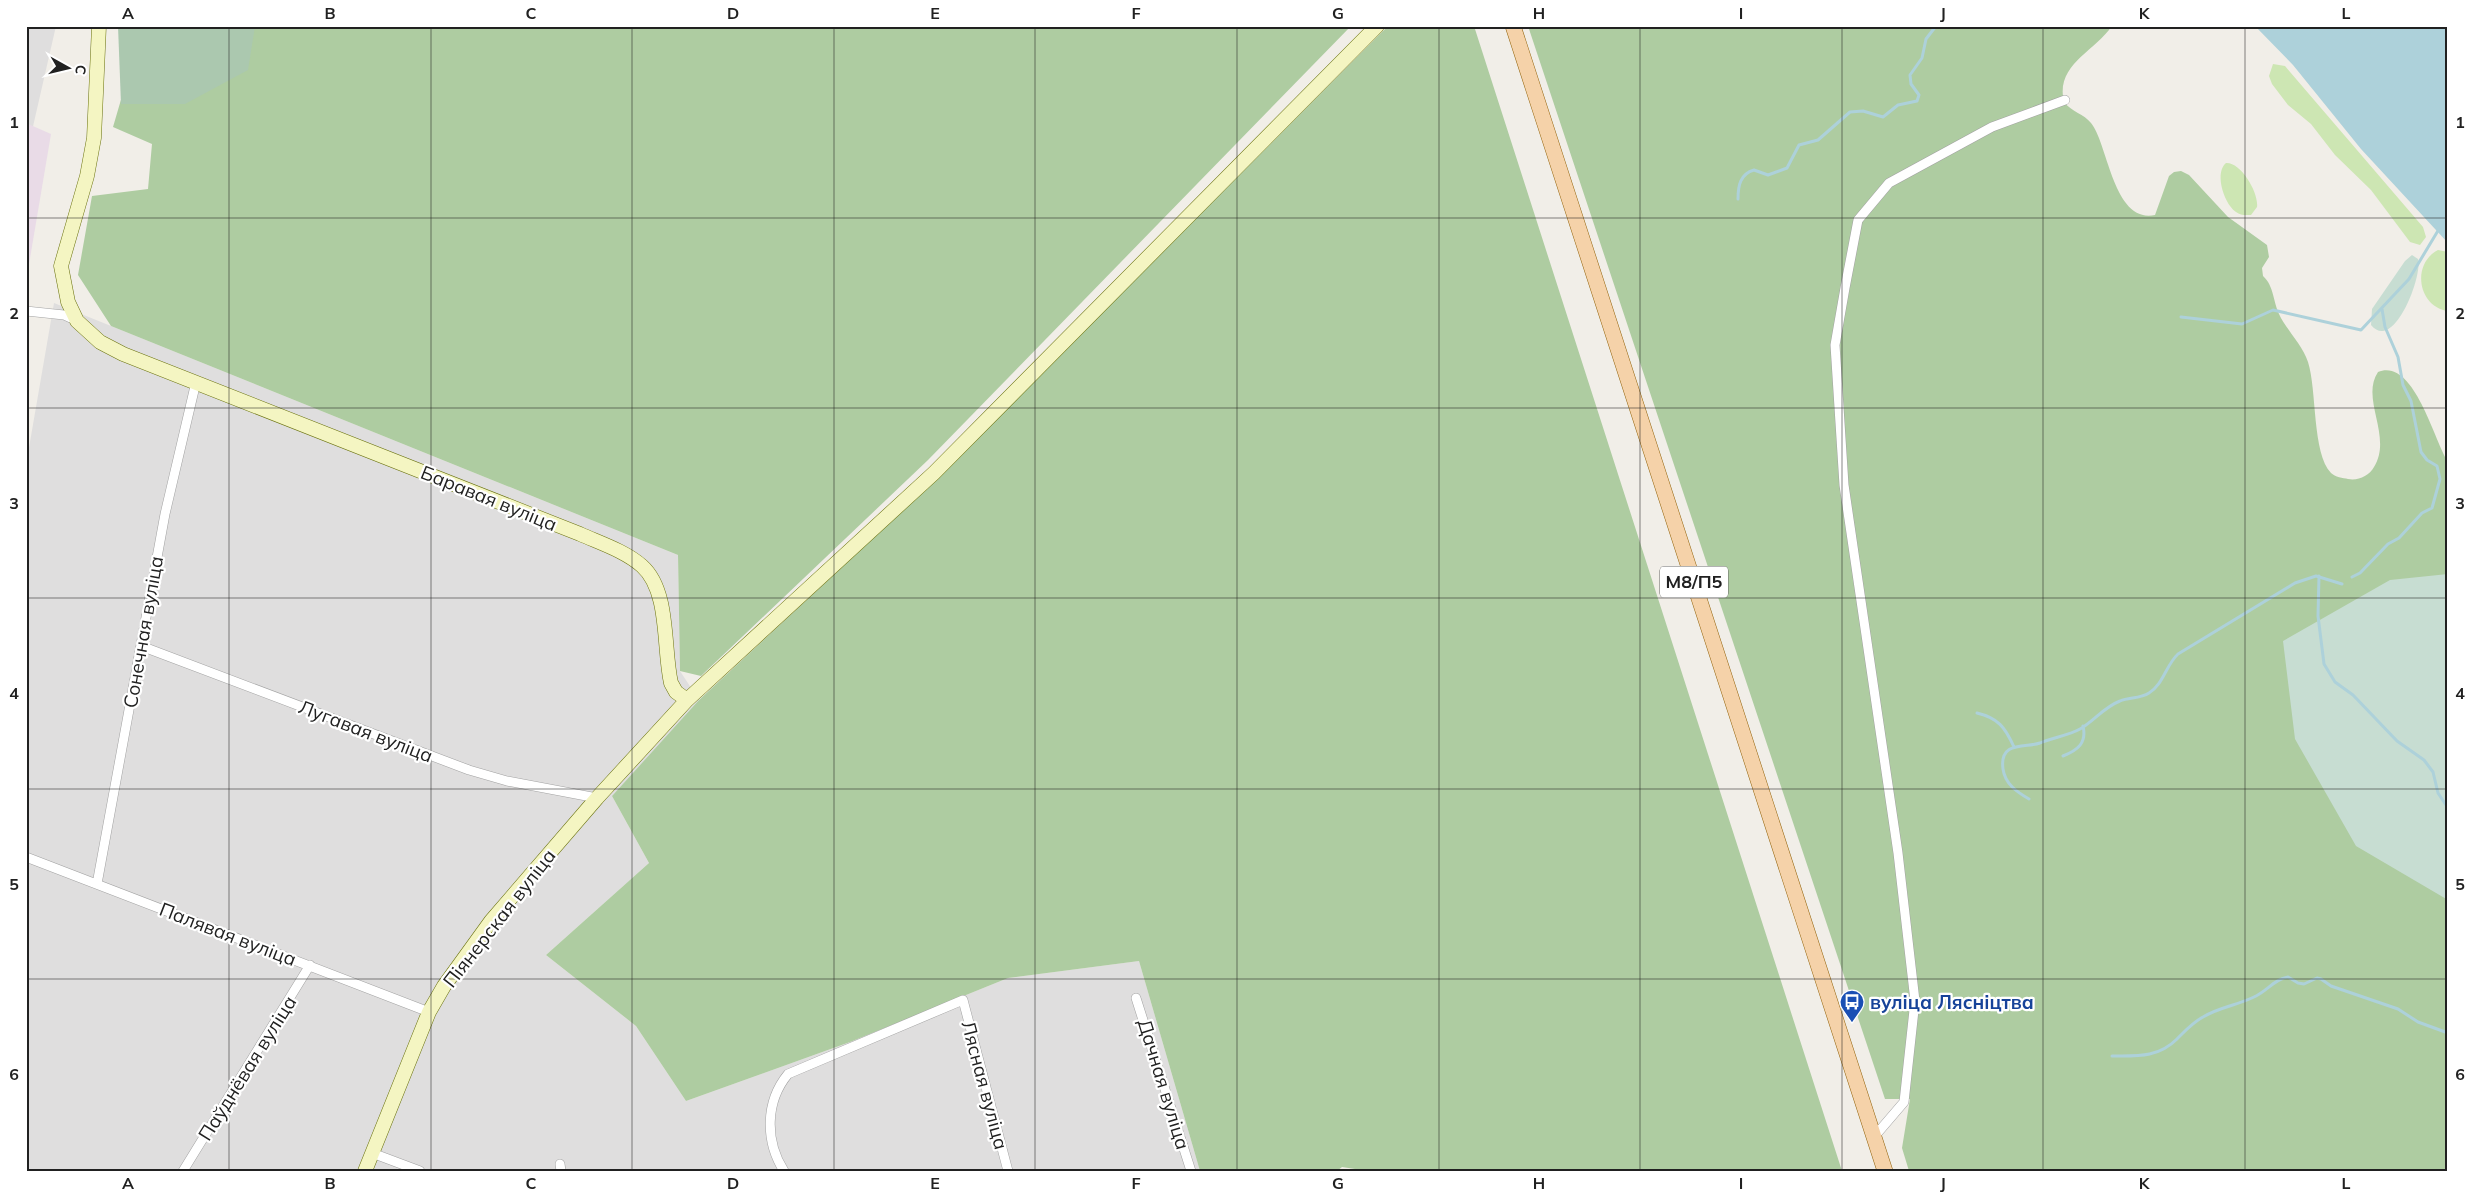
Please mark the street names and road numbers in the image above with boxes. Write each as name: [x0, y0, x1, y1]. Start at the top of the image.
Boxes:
street label: Баравая вуліца: [417, 460, 561, 536]
street label: Сонечная вуліца: [118, 554, 168, 710]
road number: М8/П5: [1660, 566, 1728, 598]
street label: Лугавая вуліца: [296, 694, 436, 768]
street label: Піянерская вуліца: [437, 844, 561, 992]
street label: Палявая вуліца: [156, 897, 300, 971]
street label: Паўднёвая вуліца: [193, 991, 301, 1145]
street label: Дачная вуліца: [1133, 1016, 1195, 1152]
street label: Лясная вуліца: [956, 1018, 1014, 1152]

